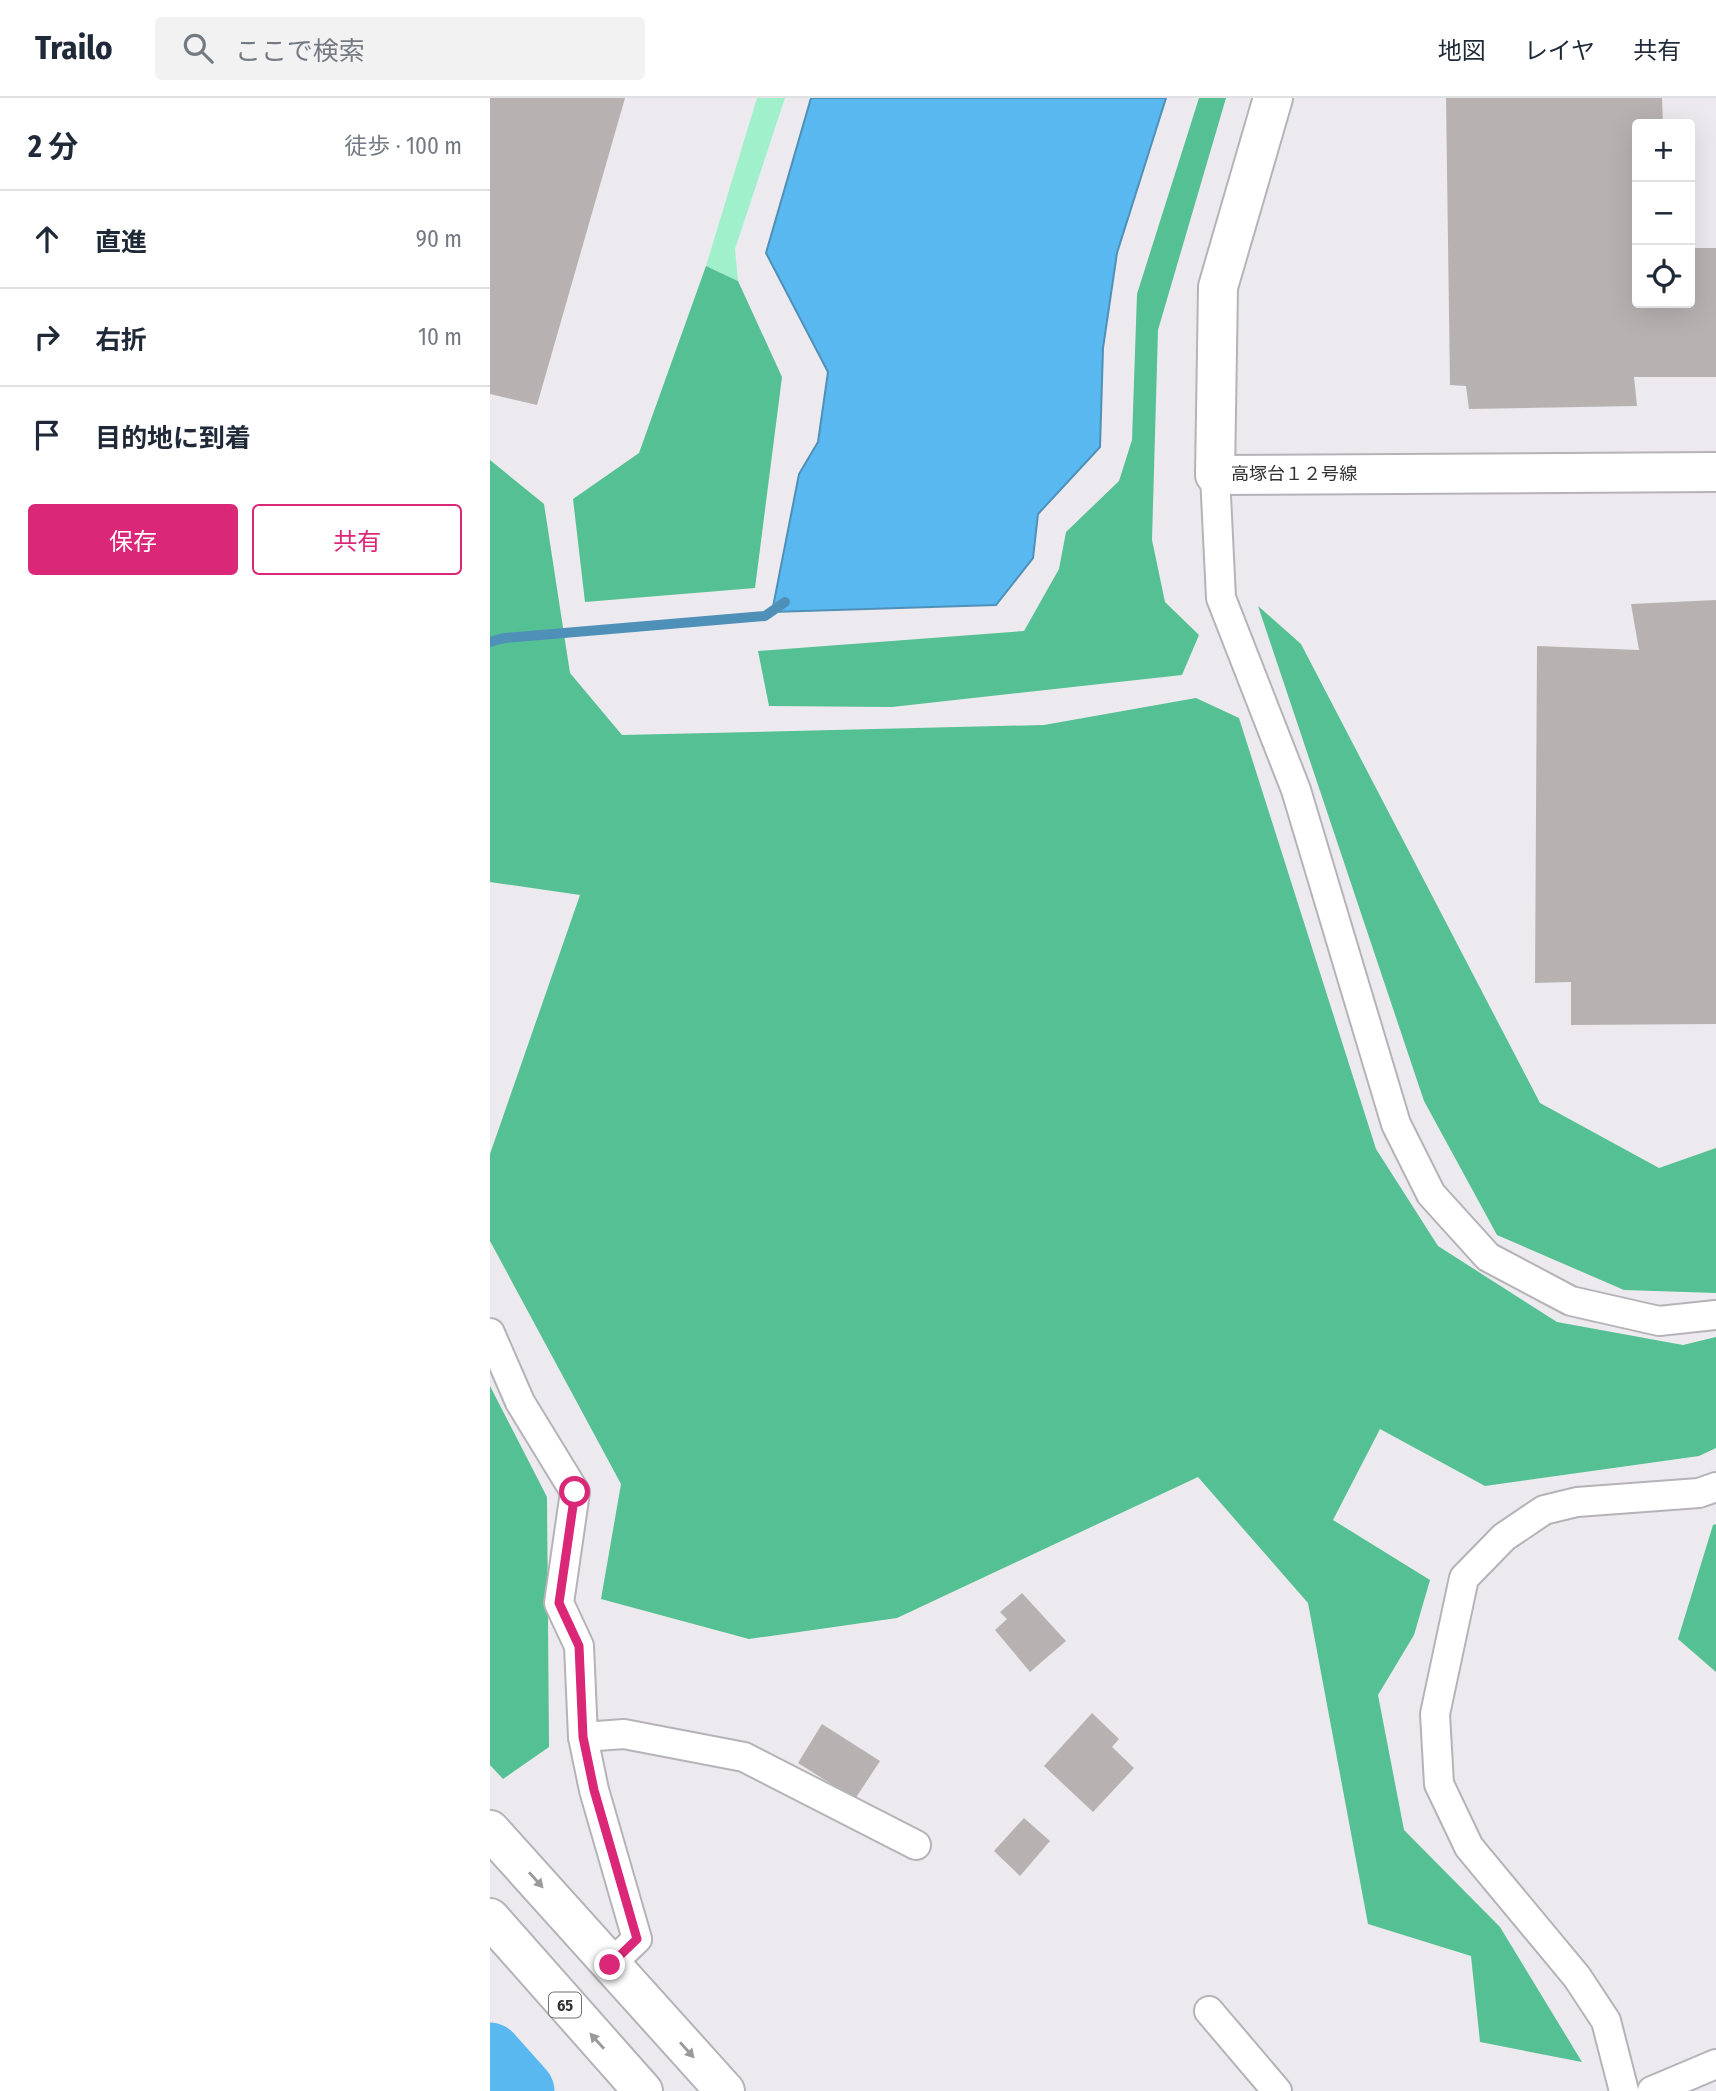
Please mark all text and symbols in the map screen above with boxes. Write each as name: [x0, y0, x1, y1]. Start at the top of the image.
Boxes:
search box: [155, 17, 645, 80]
text: Trailo: [35, 28, 113, 68]
icon: search: [179, 29, 217, 67]
text: ここで検索: [235, 36, 365, 67]
text: 地図: [1438, 37, 1486, 65]
text: レイヤ: [1524, 37, 1595, 65]
text: 共有: [1633, 37, 1681, 65]
map controls: [1632, 119, 1695, 308]
button: +: [1632, 119, 1695, 182]
text: 2 分: [28, 129, 78, 165]
text: 徒歩 · 100 m: [344, 132, 462, 160]
button: −: [1632, 182, 1695, 245]
icon: ahead: [28, 220, 66, 258]
text: 90 m: [416, 225, 462, 253]
text: 直進: [95, 227, 147, 258]
button: locate: [1632, 245, 1695, 308]
icon: right: [28, 318, 66, 356]
text: 10 m: [418, 323, 462, 351]
text: 右折: [95, 325, 147, 356]
icon: arrive: [28, 416, 66, 454]
text: 目的地に到着: [95, 423, 251, 454]
street label: 高塚台１２号線: [1231, 463, 1357, 485]
button: 保存: [28, 504, 238, 575]
button: 共有: [252, 504, 462, 575]
route start: [559, 1476, 590, 1507]
one-way arrow: [528, 1872, 543, 1889]
route end: [594, 1949, 625, 1980]
road number: 65: [549, 1993, 581, 2018]
one-way arrow: [590, 2032, 605, 2049]
one-way arrow: [679, 2041, 695, 2058]

